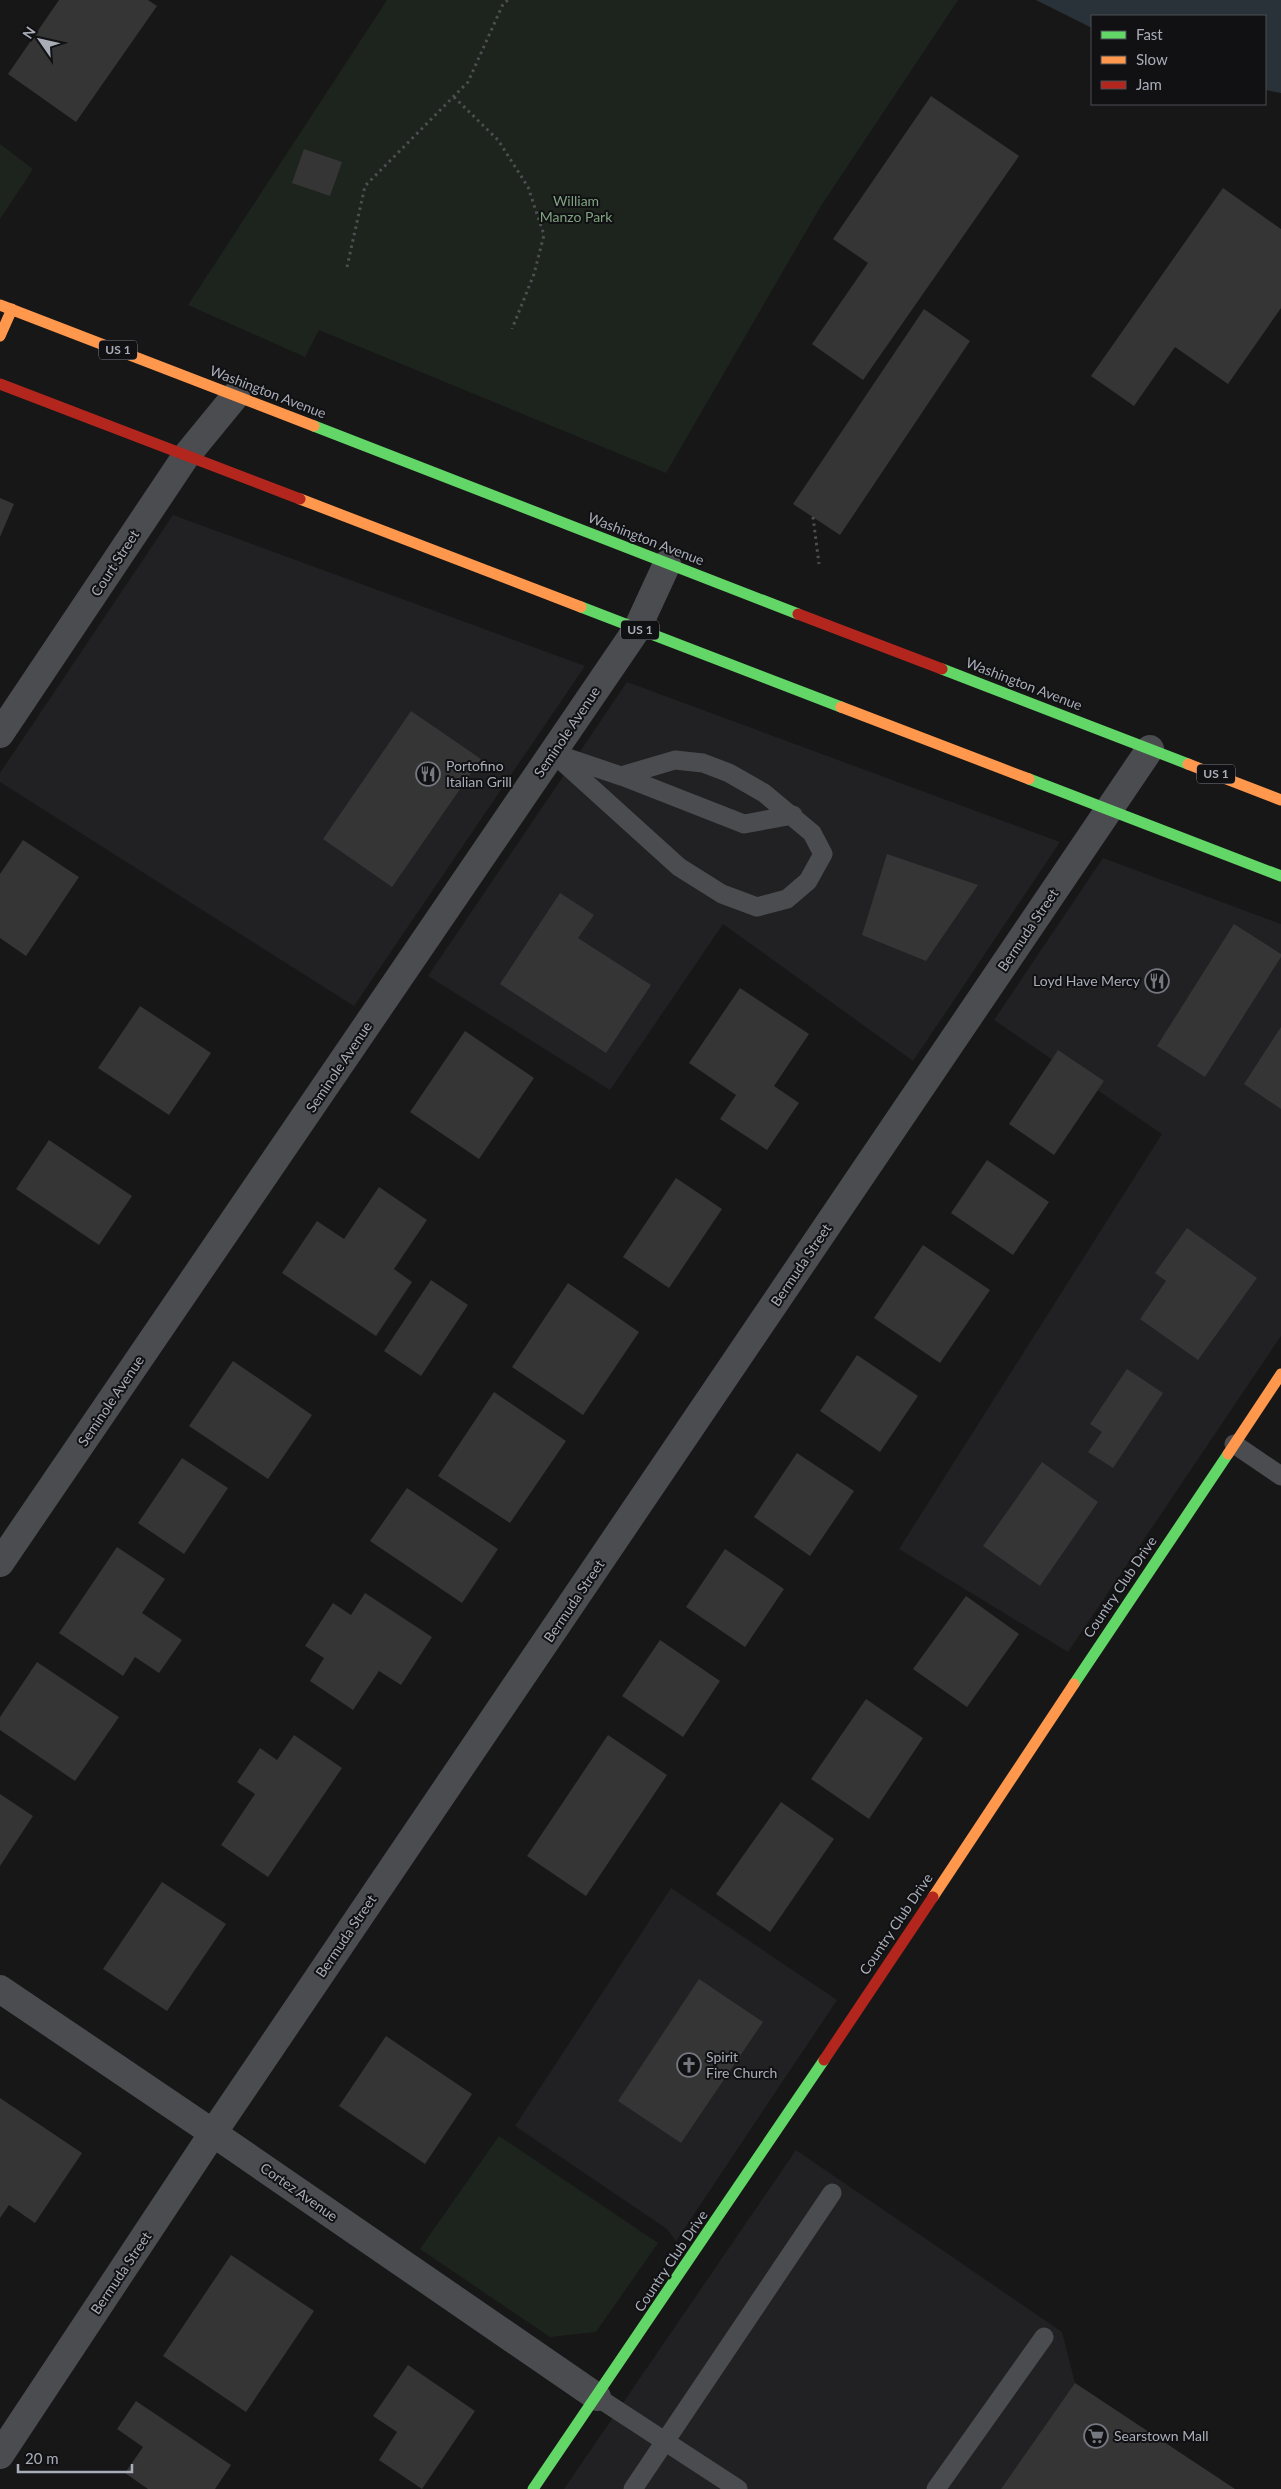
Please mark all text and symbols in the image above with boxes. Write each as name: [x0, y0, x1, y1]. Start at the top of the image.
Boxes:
north arrow: [15, 15, 65, 65]
legend: [1091, 15, 1266, 105]
text: N: [19, 23, 39, 42]
text: Fast: [1136, 25, 1163, 43]
text: Slow: [1136, 50, 1168, 68]
text: Jam: [1136, 75, 1162, 93]
park label: William Manzo Park: [540, 192, 613, 225]
road number: US 1: [99, 340, 137, 360]
street label: Washington Avenue: [208, 362, 329, 422]
street label: Washington Avenue: [586, 509, 707, 569]
street label: Court Street: [87, 526, 142, 599]
road number: US 1: [621, 620, 659, 640]
street label: Washington Avenue: [964, 654, 1085, 714]
street label: Seminole Avenue: [530, 683, 603, 780]
place label: Portofino Italian Grill: [446, 757, 512, 790]
restaurant icon: Portofino Italian Grill: [415, 761, 441, 787]
road number: US 1: [1197, 764, 1235, 784]
street label: Bermuda Street: [994, 885, 1061, 974]
restaurant icon: Loyd Have Mercy: [1144, 968, 1170, 994]
place label: Loyd Have Mercy: [1033, 972, 1141, 989]
street label: Seminole Avenue: [302, 1018, 375, 1115]
street label: Bermuda Street: [767, 1220, 834, 1309]
street label: Seminole Avenue: [74, 1352, 147, 1449]
street label: Country Club Drive: [1079, 1533, 1160, 1641]
street label: Bermuda Street: [540, 1556, 607, 1645]
street label: Country Club Drive: [855, 1870, 936, 1978]
street label: Bermuda Street: [312, 1891, 379, 1980]
place label: Spirit Fire Church: [706, 2048, 777, 2081]
church icon: Spirit Fire Church: [676, 2052, 702, 2078]
street label: Cortez Avenue: [257, 2159, 341, 2224]
street label: Country Club Drive: [630, 2207, 711, 2315]
street label: Bermuda Street: [87, 2228, 154, 2317]
supermarket icon: Searstown Mall: [1083, 2423, 1109, 2449]
place label: Searstown Mall: [1114, 2427, 1209, 2444]
scale bar: [18, 2442, 131, 2474]
text: 20 m: [25, 2449, 59, 2467]

